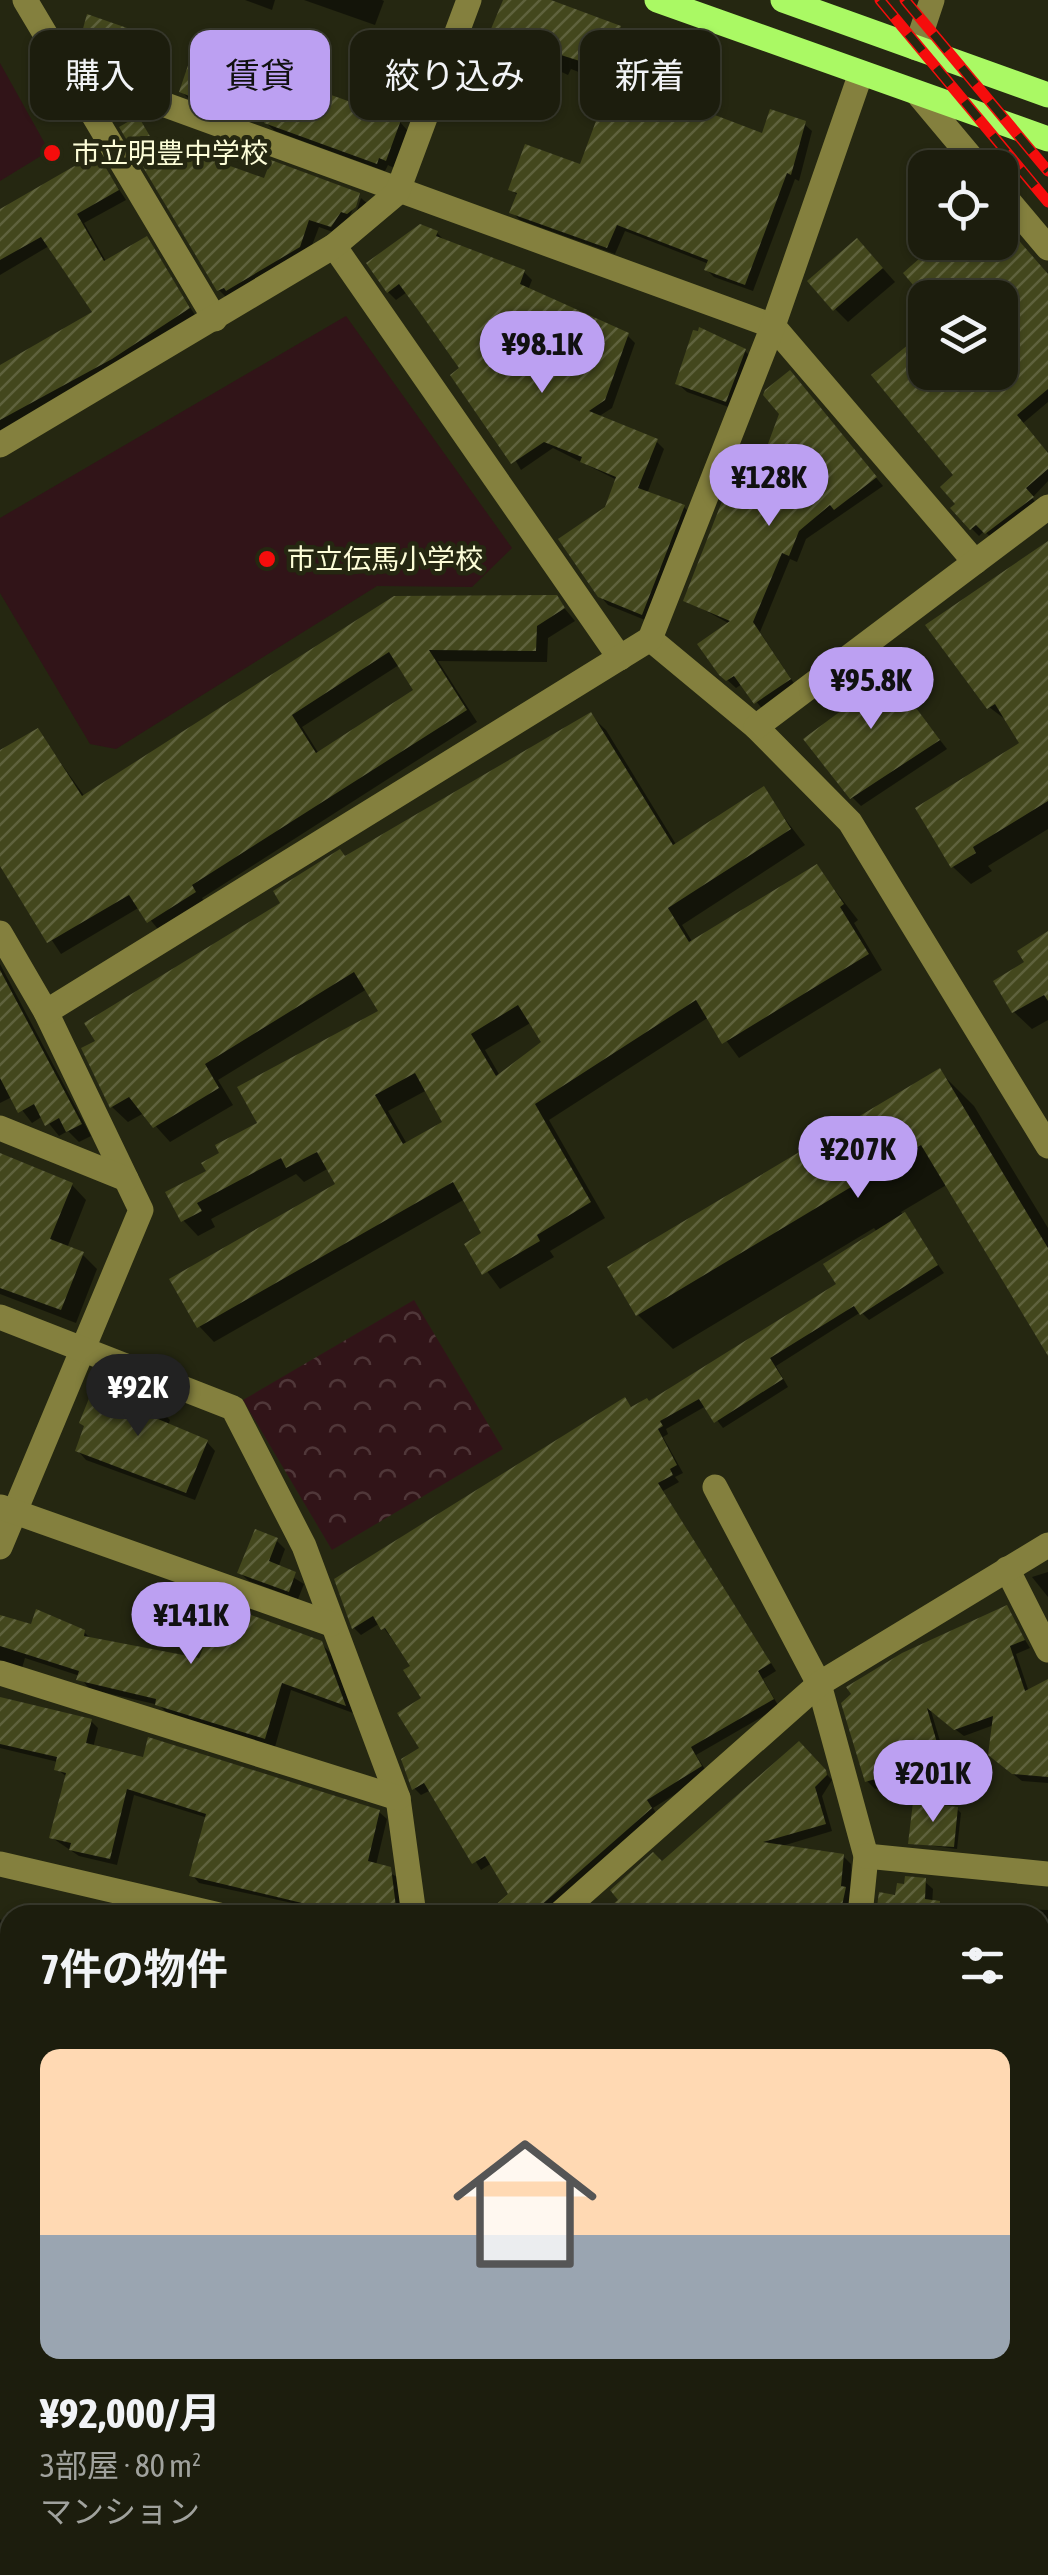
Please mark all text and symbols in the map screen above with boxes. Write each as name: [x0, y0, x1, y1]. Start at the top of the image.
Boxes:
chip: 購入: [30, 30, 170, 120]
chip: 賃貸: [190, 30, 330, 120]
chip: 絞り込み: [350, 30, 560, 120]
chip: 新着: [580, 30, 720, 120]
place label: 市立明豊中学校: [72, 137, 268, 169]
marker: 市立明豊中学校: [41, 142, 63, 164]
map controls: [908, 150, 1018, 390]
button: locate: [908, 150, 1018, 260]
button: layers: [908, 280, 1018, 390]
pin: ¥98.1K: [461, 311, 623, 396]
text: ¥98.1K: [502, 325, 582, 362]
pin: ¥128K: [699, 444, 839, 529]
text: ¥128K: [731, 458, 807, 495]
place label: 市立伝馬小学校: [287, 543, 483, 575]
marker: 市立伝馬小学校: [256, 548, 278, 570]
pin: ¥95.8K: [790, 647, 952, 732]
text: ¥95.8K: [831, 661, 911, 698]
pin: ¥207K: [788, 1116, 928, 1201]
text: ¥207K: [820, 1130, 896, 1167]
pin: ¥92K: [79, 1354, 197, 1439]
text: ¥92K: [108, 1368, 168, 1405]
pin: ¥141K: [121, 1582, 261, 1667]
text: ¥141K: [153, 1596, 229, 1633]
pin: ¥201K: [863, 1740, 1003, 1825]
text: ¥201K: [895, 1754, 971, 1791]
icon: filters: [955, 1938, 1010, 1993]
text: 7件の物件: [40, 1945, 228, 1993]
icon: home: [435, 2114, 615, 2294]
text: ¥92,000/月: [40, 2389, 221, 2437]
text: 3部屋 · 80 m²: [40, 2447, 201, 2484]
text: マンション: [40, 2493, 200, 2530]

